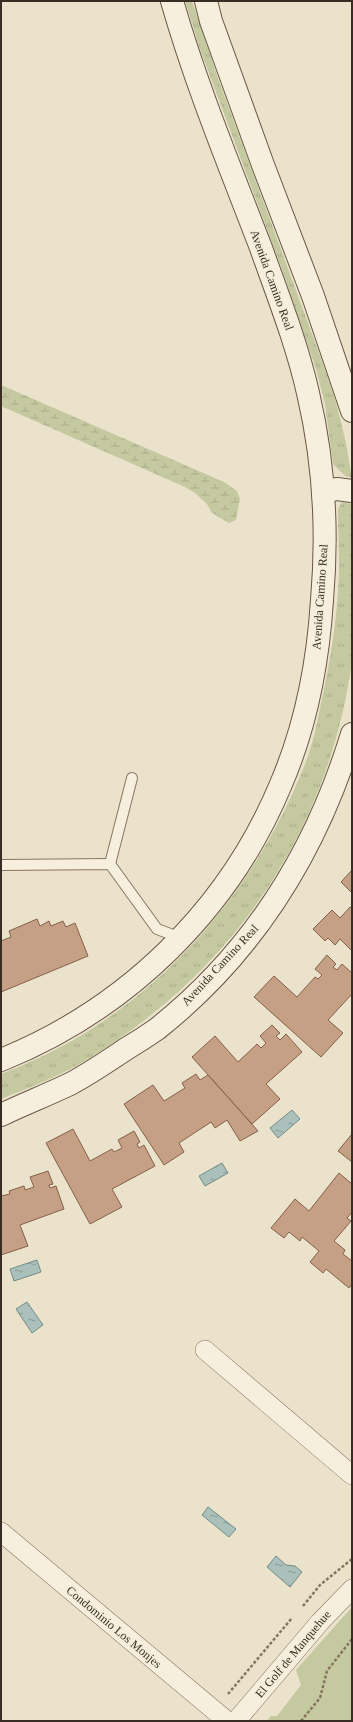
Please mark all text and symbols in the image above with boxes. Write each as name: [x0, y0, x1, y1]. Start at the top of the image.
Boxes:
street label: Avenida Camino Real: [247, 228, 297, 333]
street label: Avenida Camino Real: [309, 543, 331, 650]
street label: Avenida Camino Real: [179, 921, 262, 1008]
street label: Condominio Los Monjes: [64, 1583, 165, 1671]
street label: El Golf de Manquehue: [252, 1608, 334, 1700]

